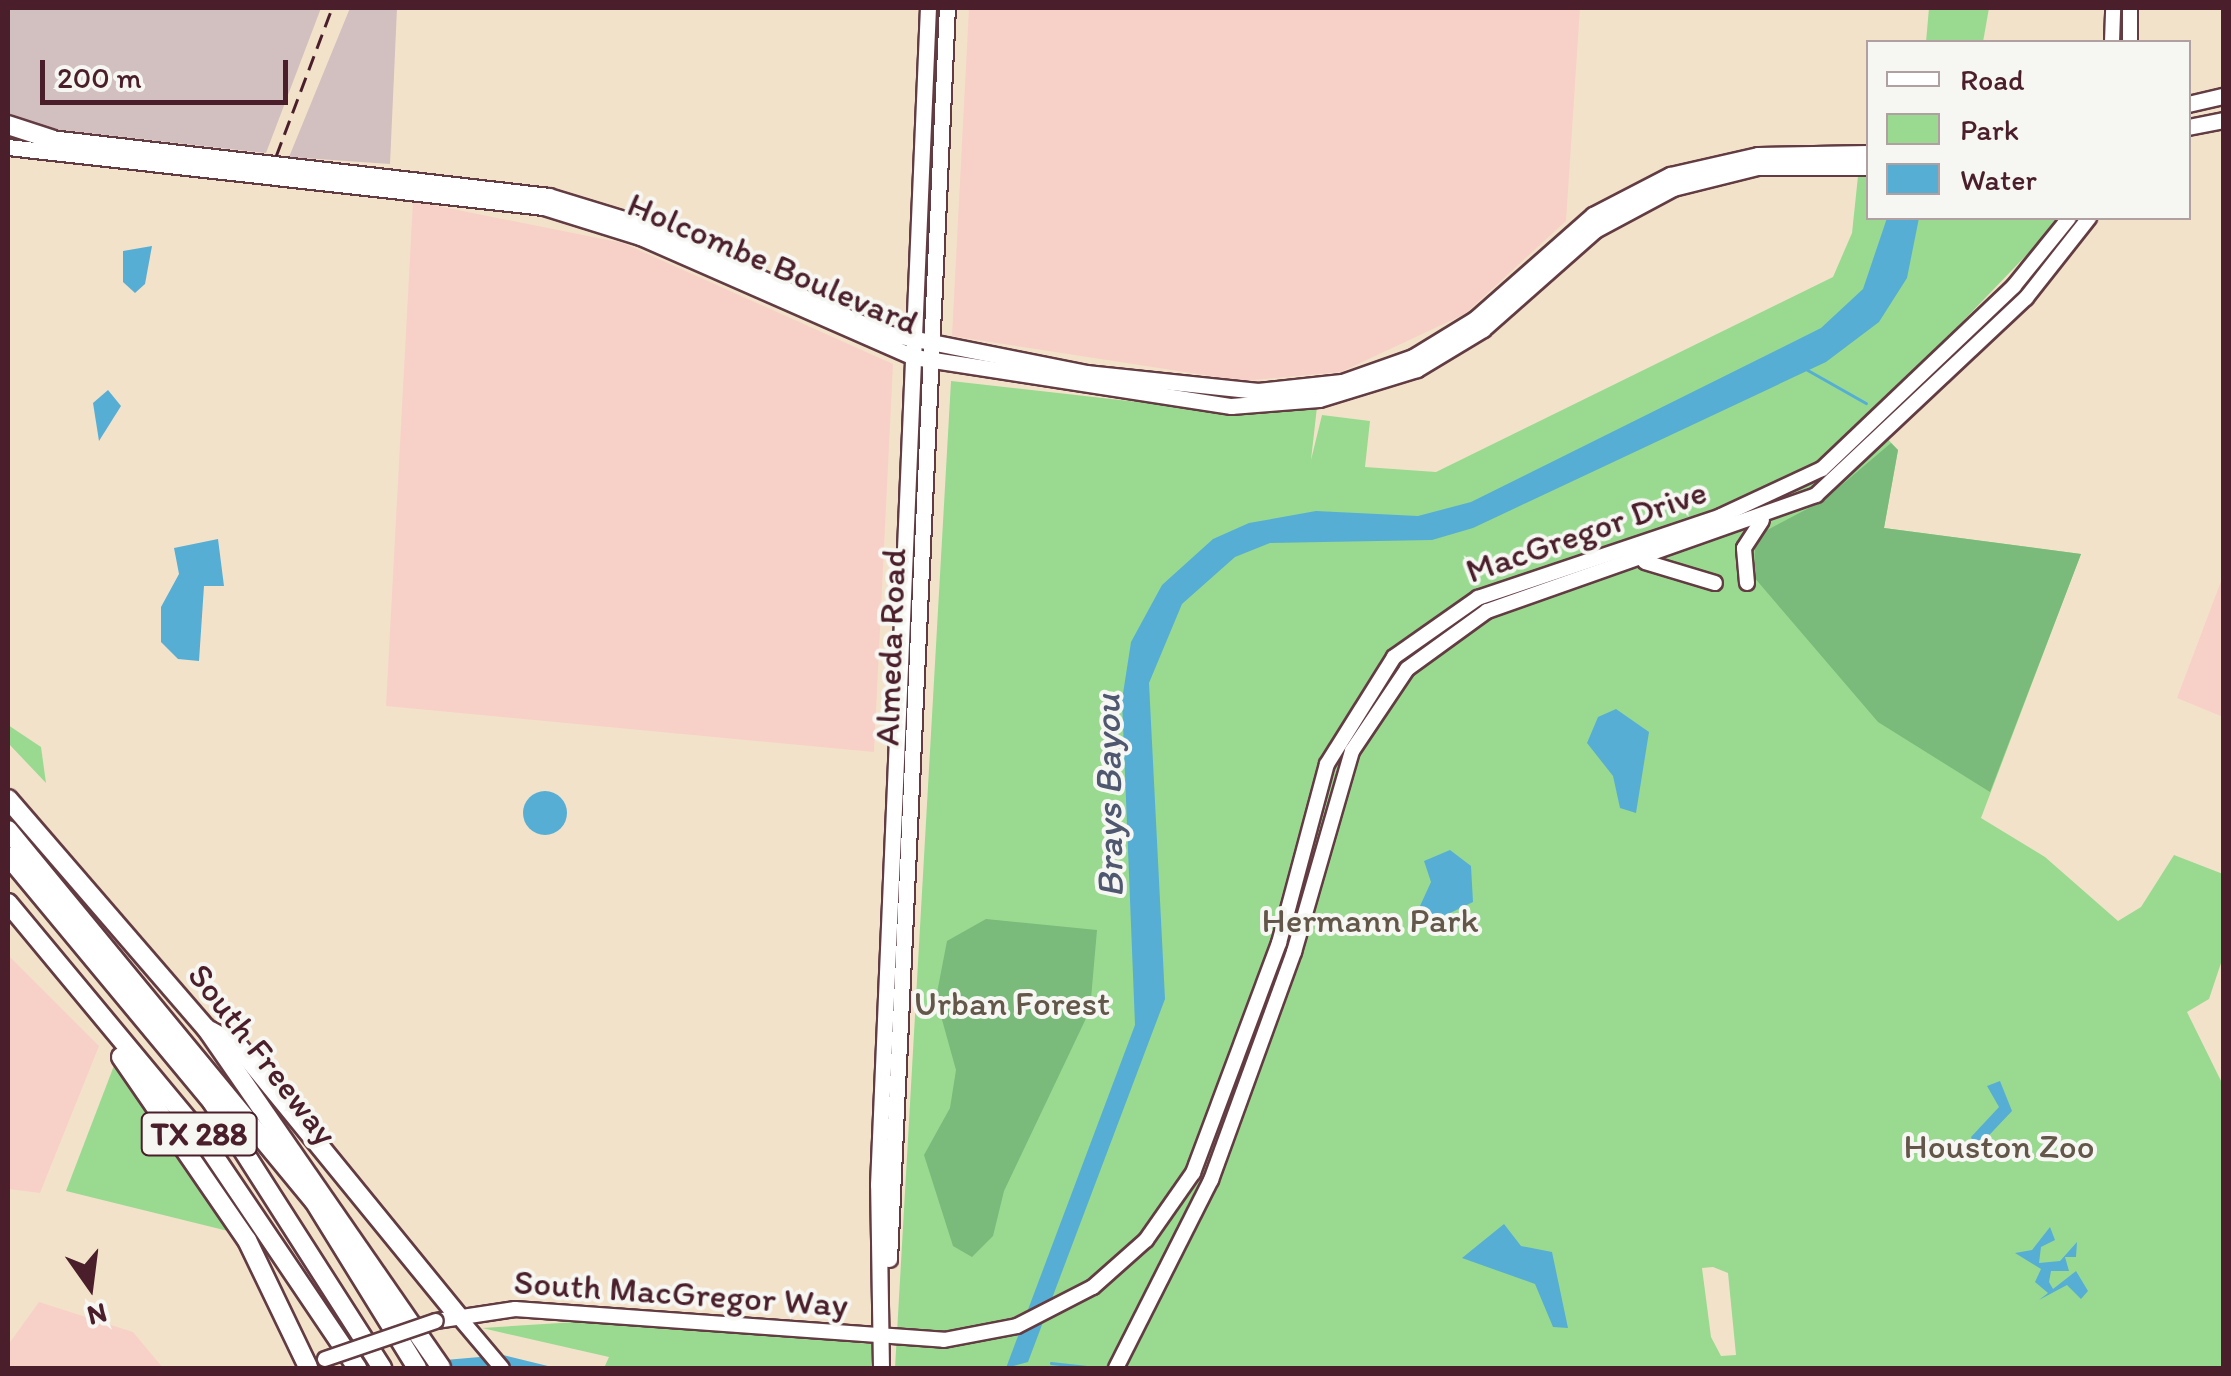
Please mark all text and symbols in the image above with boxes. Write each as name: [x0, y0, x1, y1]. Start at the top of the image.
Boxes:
scale bar: [45, 40, 292, 102]
legend: [1866, 40, 2191, 220]
text: 200 m: [57, 59, 142, 96]
text: Road: [1960, 61, 2025, 98]
text: Park: [1960, 111, 2019, 148]
text: Water: [1960, 161, 2037, 198]
street label: Holcombe Boulevard: [621, 183, 925, 343]
street label: MacGregor Drive: [1460, 470, 1712, 592]
street label: Almeda Road: [866, 548, 914, 746]
water label: Brays Bayou: [1084, 693, 1134, 899]
park label: Hermann Park: [1262, 899, 1478, 941]
street label: South Freeway: [179, 955, 347, 1153]
park label: Urban Forest: [914, 982, 1110, 1024]
road number: TX 288: [139, 1107, 259, 1161]
park label: Houston Zoo: [1903, 1125, 2095, 1167]
north arrow: [40, 1236, 140, 1336]
street label: South MacGregor Way: [514, 1260, 848, 1326]
text: N: [84, 1296, 111, 1334]

